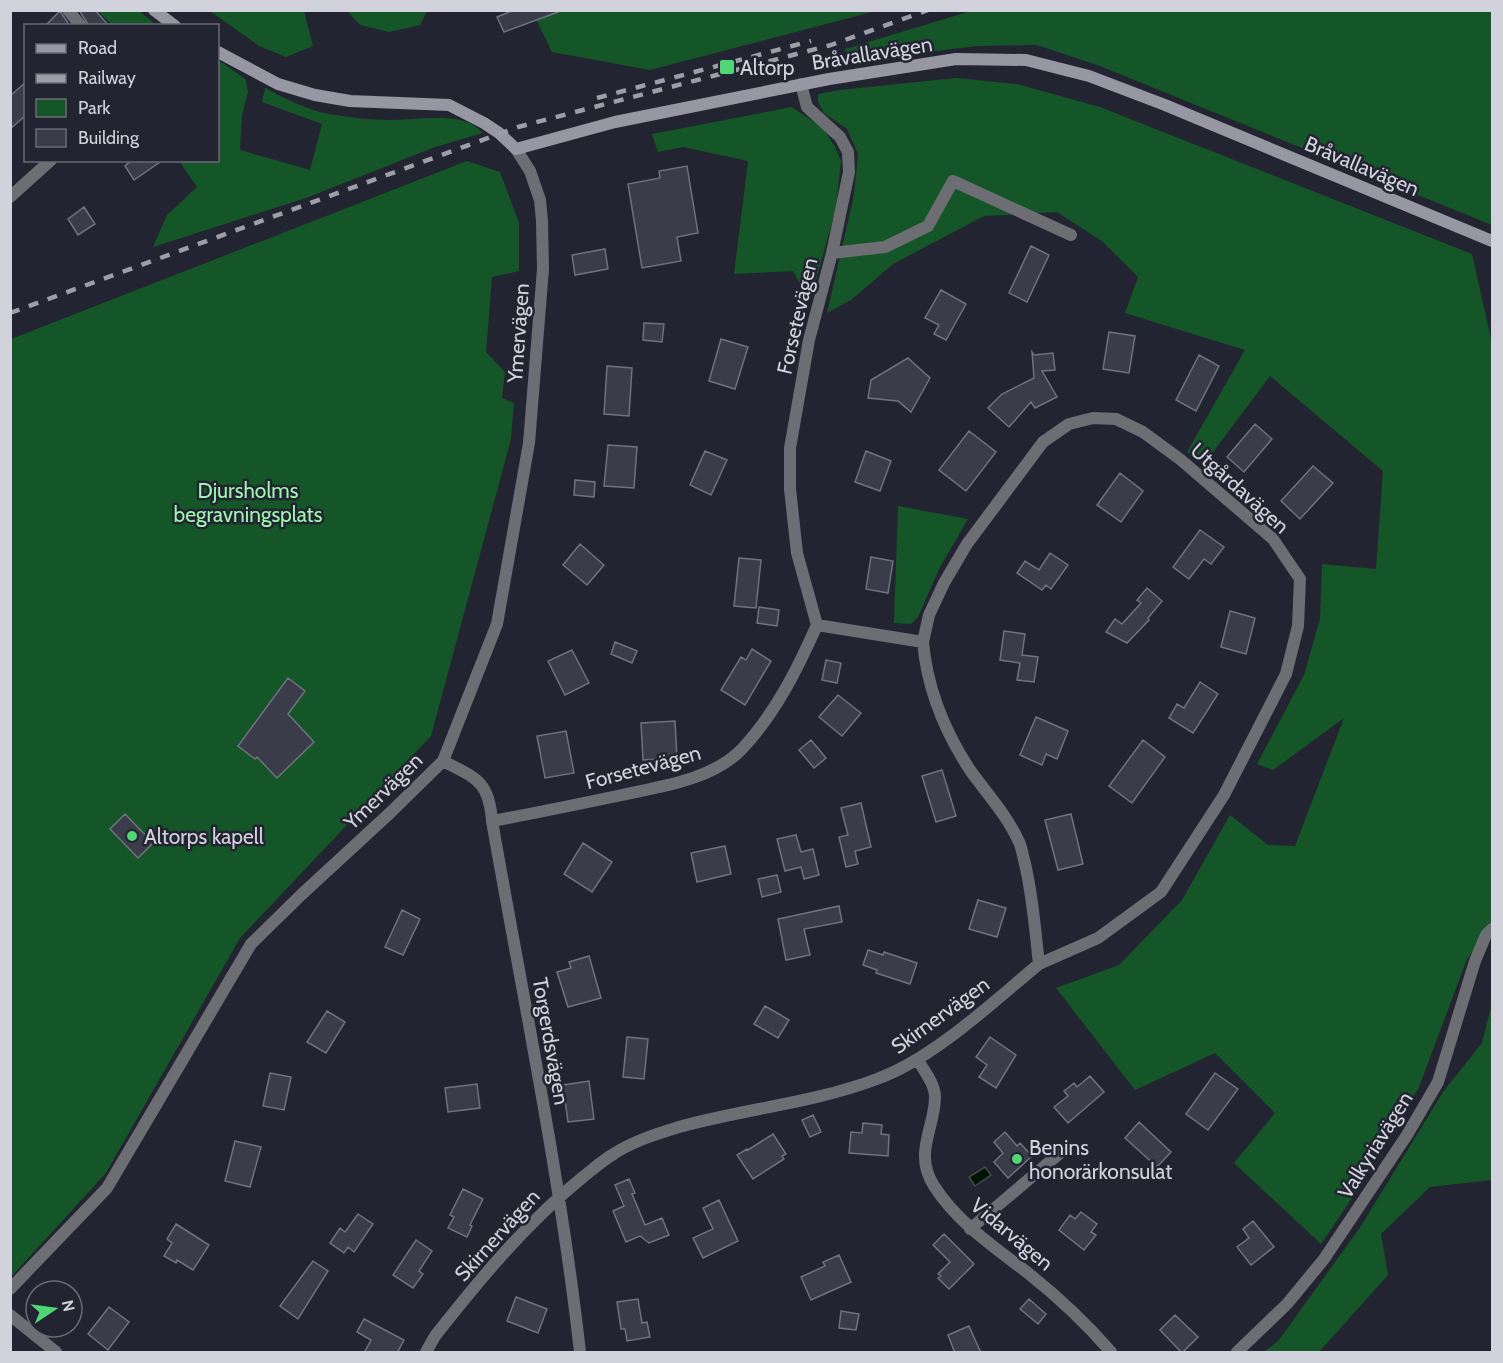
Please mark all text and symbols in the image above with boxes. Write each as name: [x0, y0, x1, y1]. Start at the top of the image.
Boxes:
legend: [24, 24, 219, 162]
street label: Bråvallavägen: [810, 31, 934, 75]
text: Road: [78, 37, 117, 59]
place label: Altorp: [740, 55, 795, 80]
marker: Altorp: [718, 58, 736, 76]
text: Railway: [78, 67, 136, 89]
text: Park: [78, 97, 111, 119]
text: Building: [78, 127, 140, 149]
street label: Bråvallavägen: [1301, 131, 1423, 201]
street label: Forsetevägen: [771, 255, 823, 377]
street label: Ymervägen: [502, 282, 534, 384]
street label: Utgårdavägen: [1186, 437, 1294, 539]
park label: Djursholms begravningsplats: [174, 478, 323, 527]
street label: Forsetevägen: [582, 740, 704, 794]
street label: Ymervägen: [338, 747, 427, 835]
place label: Altorps kapell: [144, 824, 264, 849]
marker: Altorps kapell: [125, 829, 139, 843]
street label: Skirnervägen: [886, 971, 994, 1059]
street label: Torgerdsvägen: [528, 975, 574, 1107]
street label: Valkyriavägen: [1332, 1087, 1418, 1203]
place label: Benins honorärkonsulat: [1029, 1135, 1172, 1184]
marker: Benins honorärkonsulat: [1010, 1152, 1024, 1166]
street label: Skirnervägen: [449, 1184, 545, 1286]
street label: Vidarvägen: [966, 1192, 1058, 1276]
north arrow: [24, 1279, 84, 1339]
text: N: [58, 1298, 79, 1313]

